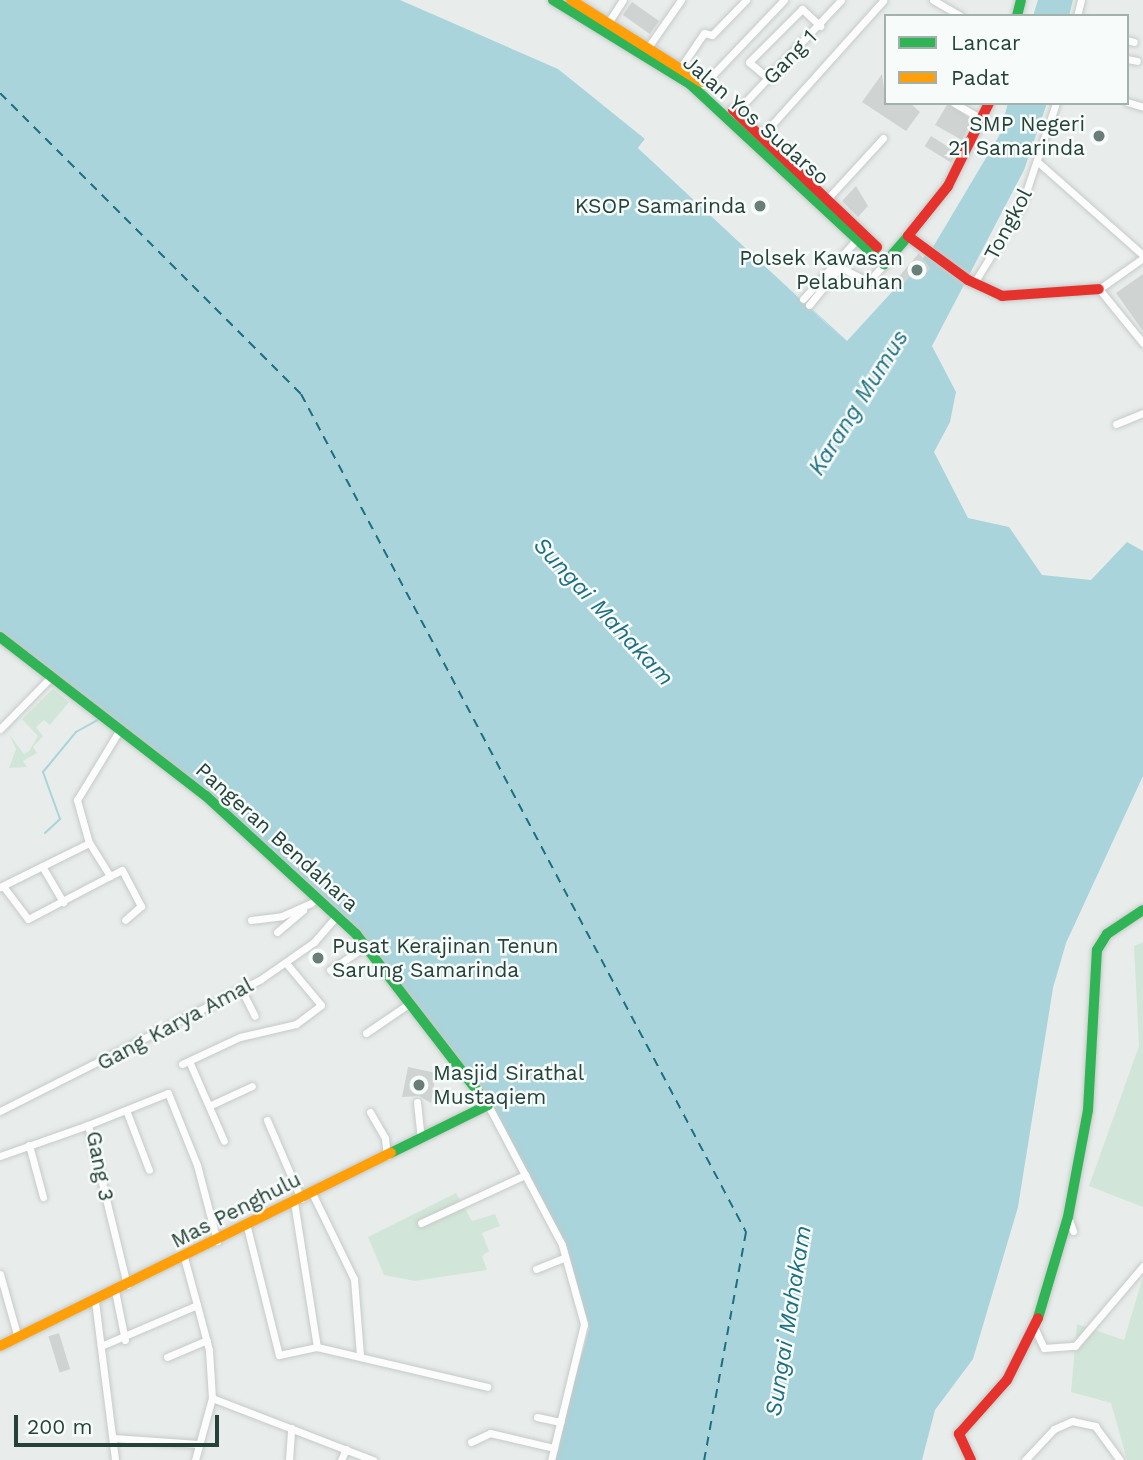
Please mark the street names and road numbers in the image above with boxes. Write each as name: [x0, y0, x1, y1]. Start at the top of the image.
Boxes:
street label: Gang 1: [758, 24, 822, 90]
street label: Jalan Yos Sudarso: [677, 49, 835, 191]
street label: Tongkol: [979, 184, 1037, 264]
street label: Pangeran Bendahara: [190, 757, 364, 917]
street label: Gang Karya Amal: [92, 972, 258, 1076]
street label: Gang 3: [81, 1129, 119, 1203]
street label: Mas Penghulu: [167, 1167, 305, 1253]

